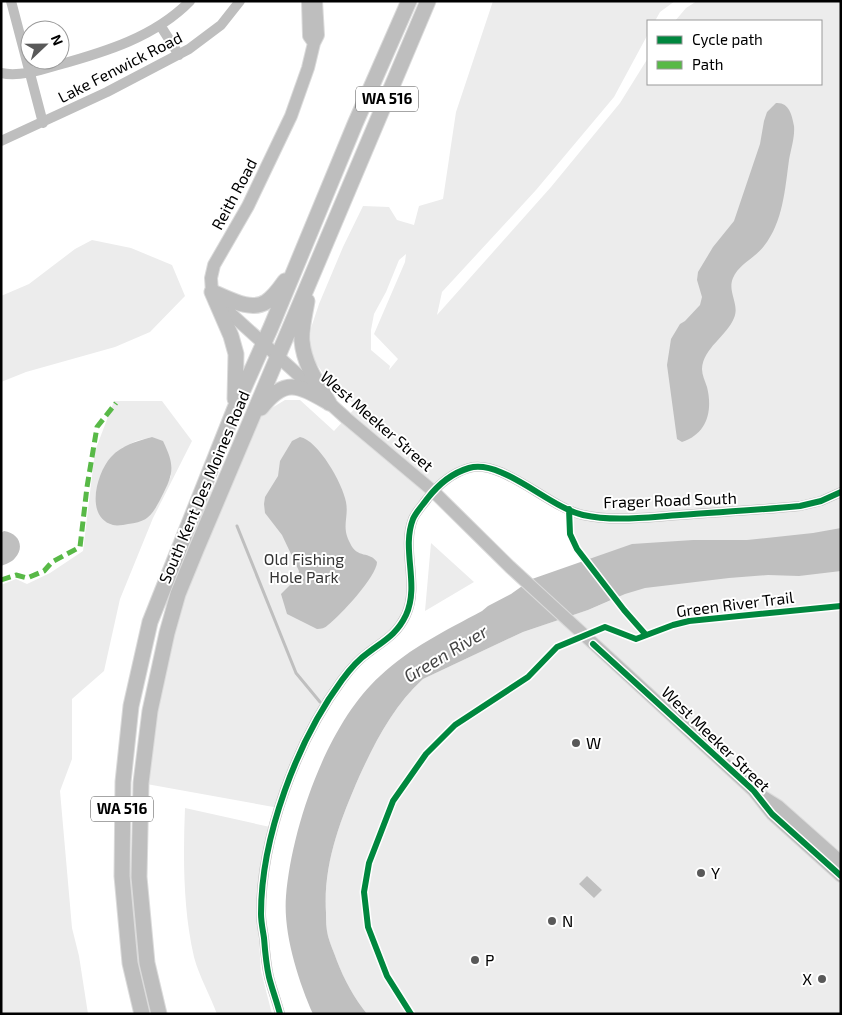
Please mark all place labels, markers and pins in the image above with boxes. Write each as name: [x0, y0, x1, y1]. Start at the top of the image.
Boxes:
place label: W: [586, 733, 601, 752]
marker: W: [570, 737, 582, 749]
place label: Y: [711, 863, 720, 882]
marker: Y: [695, 867, 707, 879]
place label: N: [562, 911, 573, 930]
marker: N: [546, 915, 558, 927]
place label: P: [485, 950, 494, 969]
marker: P: [469, 954, 481, 966]
place label: X: [802, 969, 812, 988]
marker: X: [816, 973, 828, 985]

